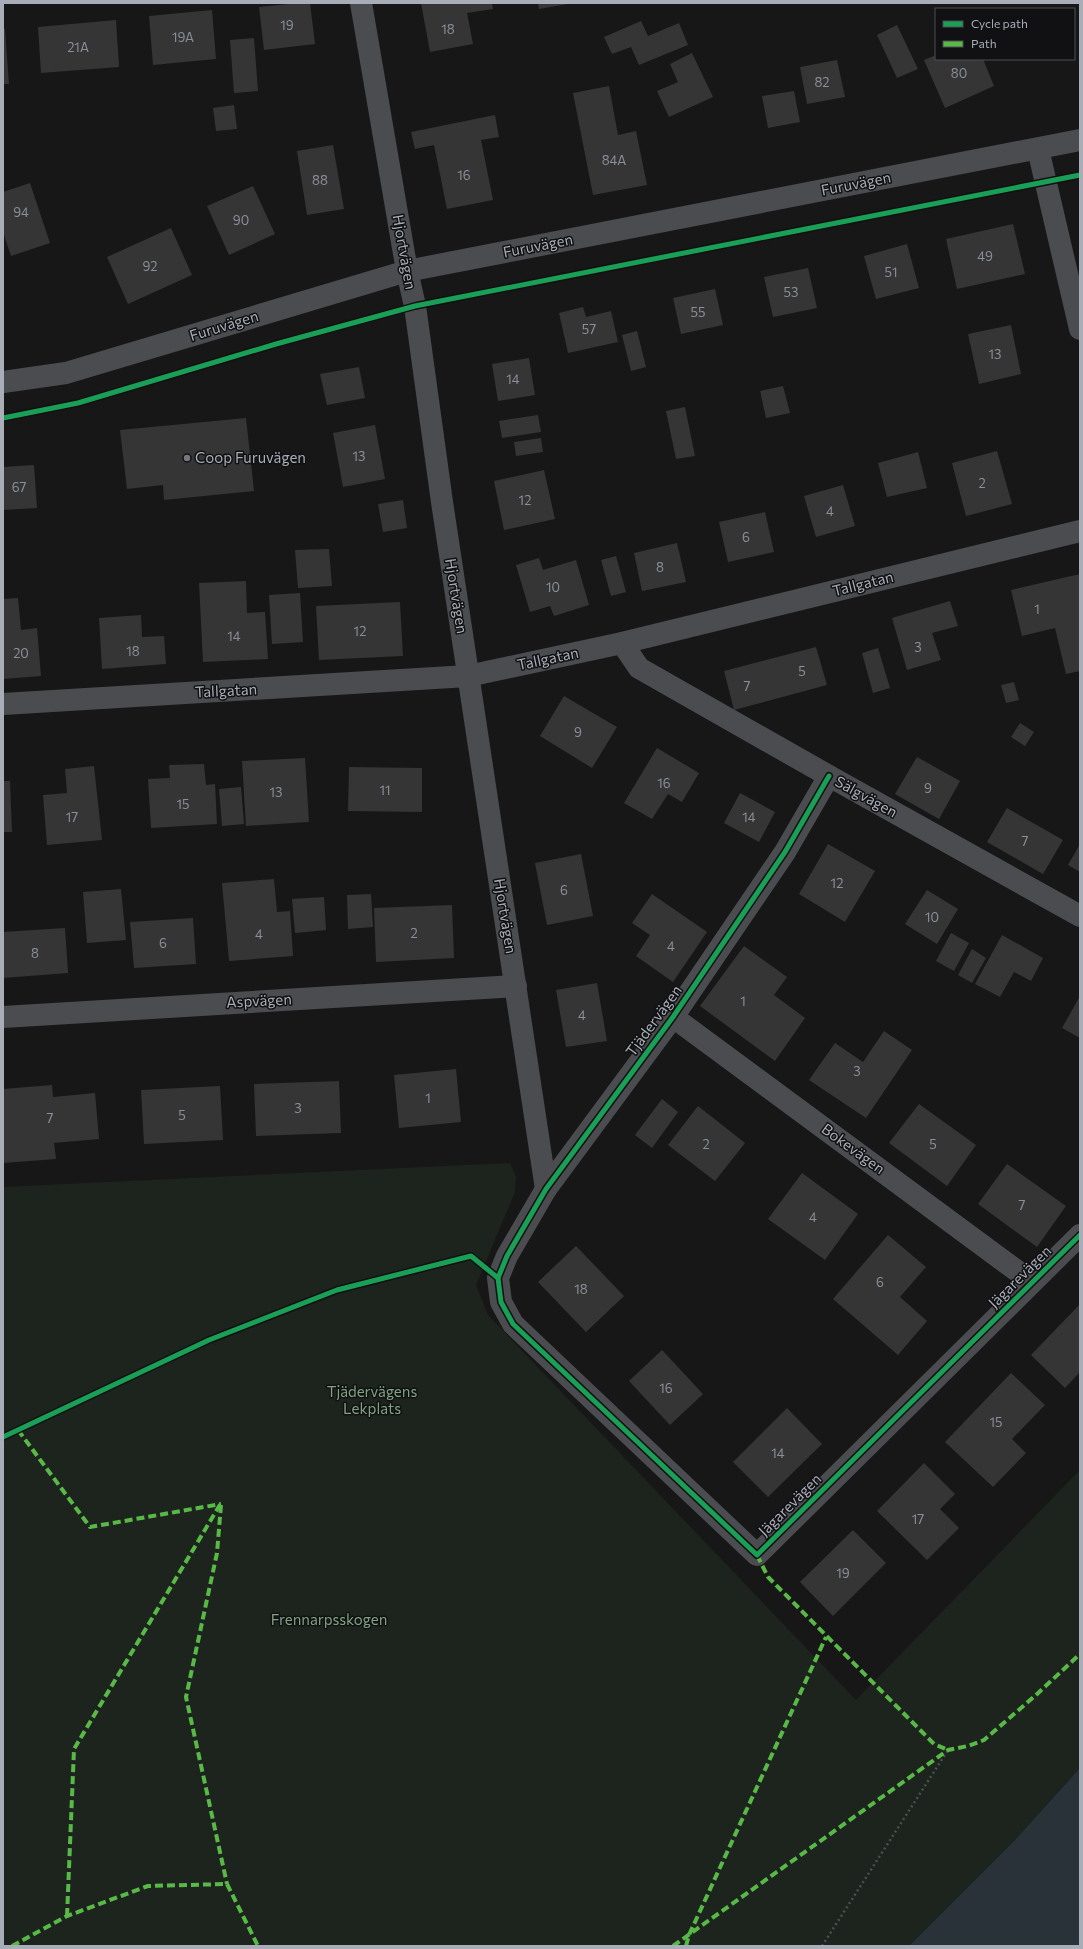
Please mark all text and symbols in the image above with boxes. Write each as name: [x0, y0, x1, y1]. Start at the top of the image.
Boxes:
legend: [935, 8, 1075, 60]
text: Cycle path: [971, 16, 1028, 30]
house number: 19: [280, 17, 294, 33]
house number: 18: [441, 21, 455, 37]
house number: 19A: [172, 29, 194, 45]
text: Path: [971, 36, 997, 50]
house number: 21A: [67, 39, 89, 55]
house number: 80: [951, 65, 967, 81]
house number: 82: [814, 74, 830, 90]
house number: 84A: [602, 152, 626, 168]
house number: 16: [457, 167, 471, 183]
street label: Furuvägen: [819, 167, 892, 199]
house number: 88: [312, 172, 328, 188]
house number: 94: [13, 204, 29, 220]
house number: 90: [233, 212, 249, 228]
street label: Hjortvägen: [390, 213, 420, 291]
street label: Furuvägen: [501, 229, 574, 261]
house number: 49: [977, 248, 993, 264]
house number: 92: [142, 258, 158, 274]
house number: 51: [884, 264, 898, 280]
house number: 53: [784, 284, 798, 300]
house number: 55: [691, 304, 705, 320]
street label: Furuvägen: [187, 306, 260, 344]
house number: 57: [582, 321, 596, 337]
house number: 13: [989, 346, 1001, 362]
house number: 14: [506, 371, 520, 387]
place label: Coop Furuvägen: [195, 448, 306, 466]
house number: 13: [353, 448, 365, 464]
marker: Coop Furuvägen: [182, 453, 192, 463]
house number: 2: [978, 475, 986, 491]
house number: 67: [12, 479, 26, 495]
house number: 12: [519, 492, 531, 508]
house number: 4: [826, 503, 834, 519]
house number: 6: [742, 529, 750, 545]
street label: Hjortvägen: [442, 557, 472, 635]
house number: 8: [656, 559, 664, 575]
street label: Tallgatan: [830, 567, 895, 599]
house number: 10: [546, 579, 560, 595]
house number: 1: [1034, 601, 1040, 617]
house number: 12: [354, 623, 366, 639]
house number: 14: [227, 628, 241, 644]
house number: 3: [914, 639, 922, 655]
house number: 18: [126, 643, 140, 659]
street label: Tallgatan: [515, 643, 580, 673]
house number: 20: [13, 645, 29, 661]
house number: 5: [798, 663, 806, 679]
house number: 7: [744, 678, 751, 694]
street label: Tallgatan: [194, 679, 258, 701]
house number: 9: [574, 724, 582, 740]
street label: Sälgvägen: [832, 772, 901, 821]
house number: 16: [657, 775, 671, 791]
house number: 9: [924, 780, 932, 796]
house number: 11: [379, 782, 391, 798]
house number: 13: [270, 784, 282, 800]
house number: 15: [176, 796, 190, 812]
house number: 17: [66, 809, 78, 825]
house number: 14: [742, 809, 756, 825]
house number: 7: [1022, 833, 1029, 849]
house number: 12: [831, 875, 843, 891]
street label: Hjortvägen: [491, 877, 521, 955]
house number: 6: [560, 882, 568, 898]
house number: 10: [925, 909, 939, 925]
house number: 2: [410, 925, 418, 941]
house number: 4: [255, 926, 263, 942]
house number: 6: [159, 935, 167, 951]
house number: 4: [667, 938, 675, 954]
house number: 8: [31, 945, 39, 961]
street label: Tjädervägen: [621, 981, 685, 1060]
street label: Aspvägen: [226, 989, 292, 1011]
house number: 1: [740, 993, 746, 1009]
house number: 4: [578, 1007, 586, 1023]
house number: 3: [853, 1063, 861, 1079]
house number: 1: [425, 1090, 431, 1106]
house number: 3: [294, 1100, 302, 1116]
house number: 5: [178, 1107, 186, 1123]
house number: 7: [47, 1110, 54, 1126]
street label: Bokevägen: [818, 1119, 889, 1177]
house number: 2: [702, 1136, 710, 1152]
house number: 5: [929, 1136, 937, 1152]
house number: 7: [1019, 1197, 1026, 1213]
house number: 4: [809, 1209, 817, 1225]
street label: Jägarevägen: [984, 1241, 1054, 1311]
house number: 6: [876, 1274, 884, 1290]
house number: 18: [574, 1281, 588, 1297]
house number: 16: [659, 1380, 673, 1396]
park label: Tjädervägens Lekplats: [327, 1382, 417, 1417]
house number: 15: [989, 1414, 1003, 1430]
house number: 14: [771, 1445, 785, 1461]
street label: Jägarevägen: [754, 1469, 824, 1539]
house number: 17: [912, 1511, 924, 1527]
house number: 19: [836, 1565, 850, 1581]
park label: Frennarpsskogen: [271, 1610, 387, 1628]

